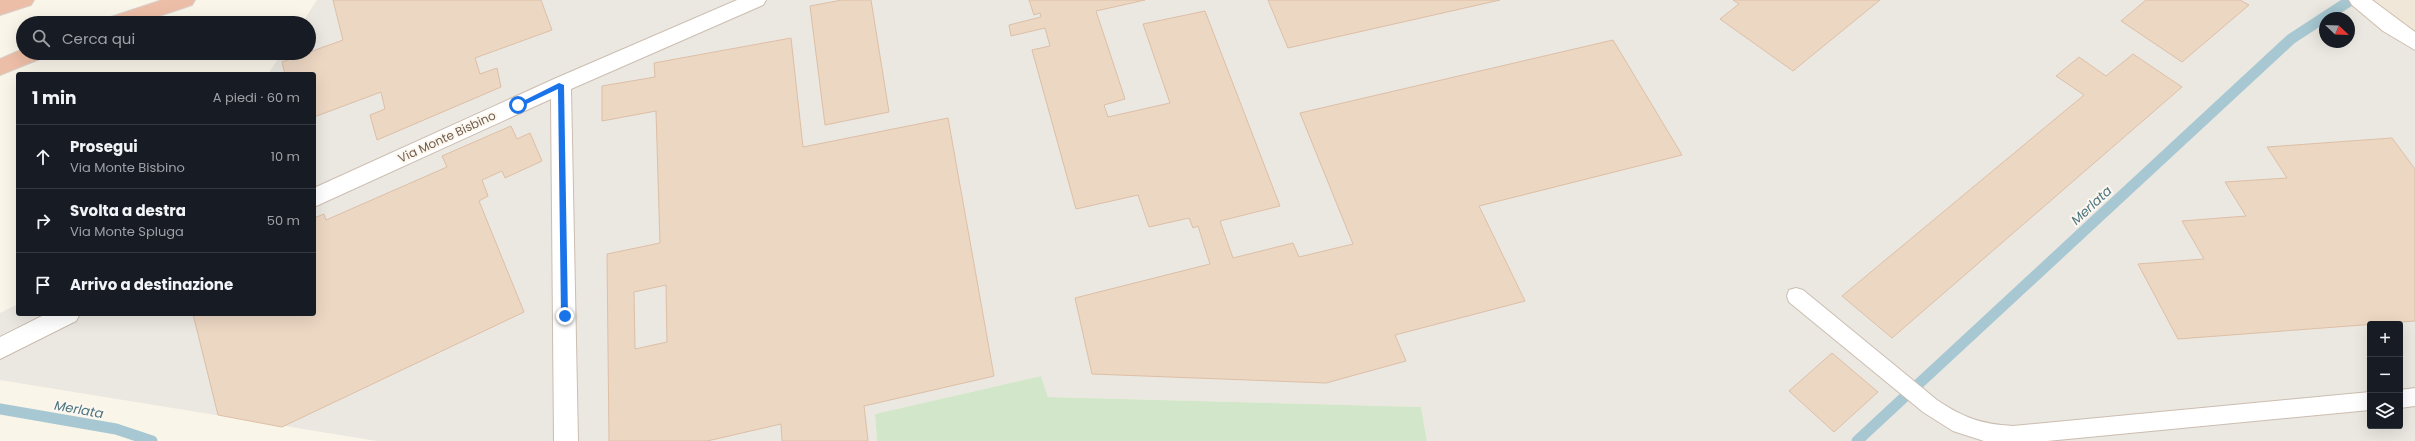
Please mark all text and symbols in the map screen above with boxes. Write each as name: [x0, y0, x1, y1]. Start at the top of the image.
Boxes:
north arrow: [2319, 12, 2355, 48]
search box: [16, 16, 316, 60]
icon: search: [30, 27, 52, 49]
text: Cerca qui: [62, 28, 135, 49]
text: 1 min: [32, 86, 76, 110]
text: A piedi · 60 m: [213, 88, 300, 107]
route start: [509, 96, 527, 114]
street label: Via Monte Bisbino: [395, 106, 499, 167]
text: Prosegui: [70, 136, 138, 157]
icon: ahead: [32, 146, 54, 168]
text: 10 m: [271, 147, 300, 166]
text: Via Monte Bisbino: [70, 158, 185, 177]
water label: Merlata: [2067, 181, 2116, 229]
text: Svolta a destra: [70, 200, 186, 221]
icon: right: [32, 210, 54, 232]
text: 50 m: [267, 211, 300, 230]
text: Via Monte Spluga: [70, 222, 184, 241]
icon: arrive: [32, 274, 54, 296]
text: Arrivo a destinazione: [70, 274, 233, 295]
route end: [556, 307, 574, 325]
map controls: [2367, 321, 2403, 429]
button: +: [2367, 321, 2403, 357]
button: −: [2367, 357, 2403, 393]
button: layers: [2367, 393, 2403, 429]
water label: Merlata: [53, 396, 105, 423]

